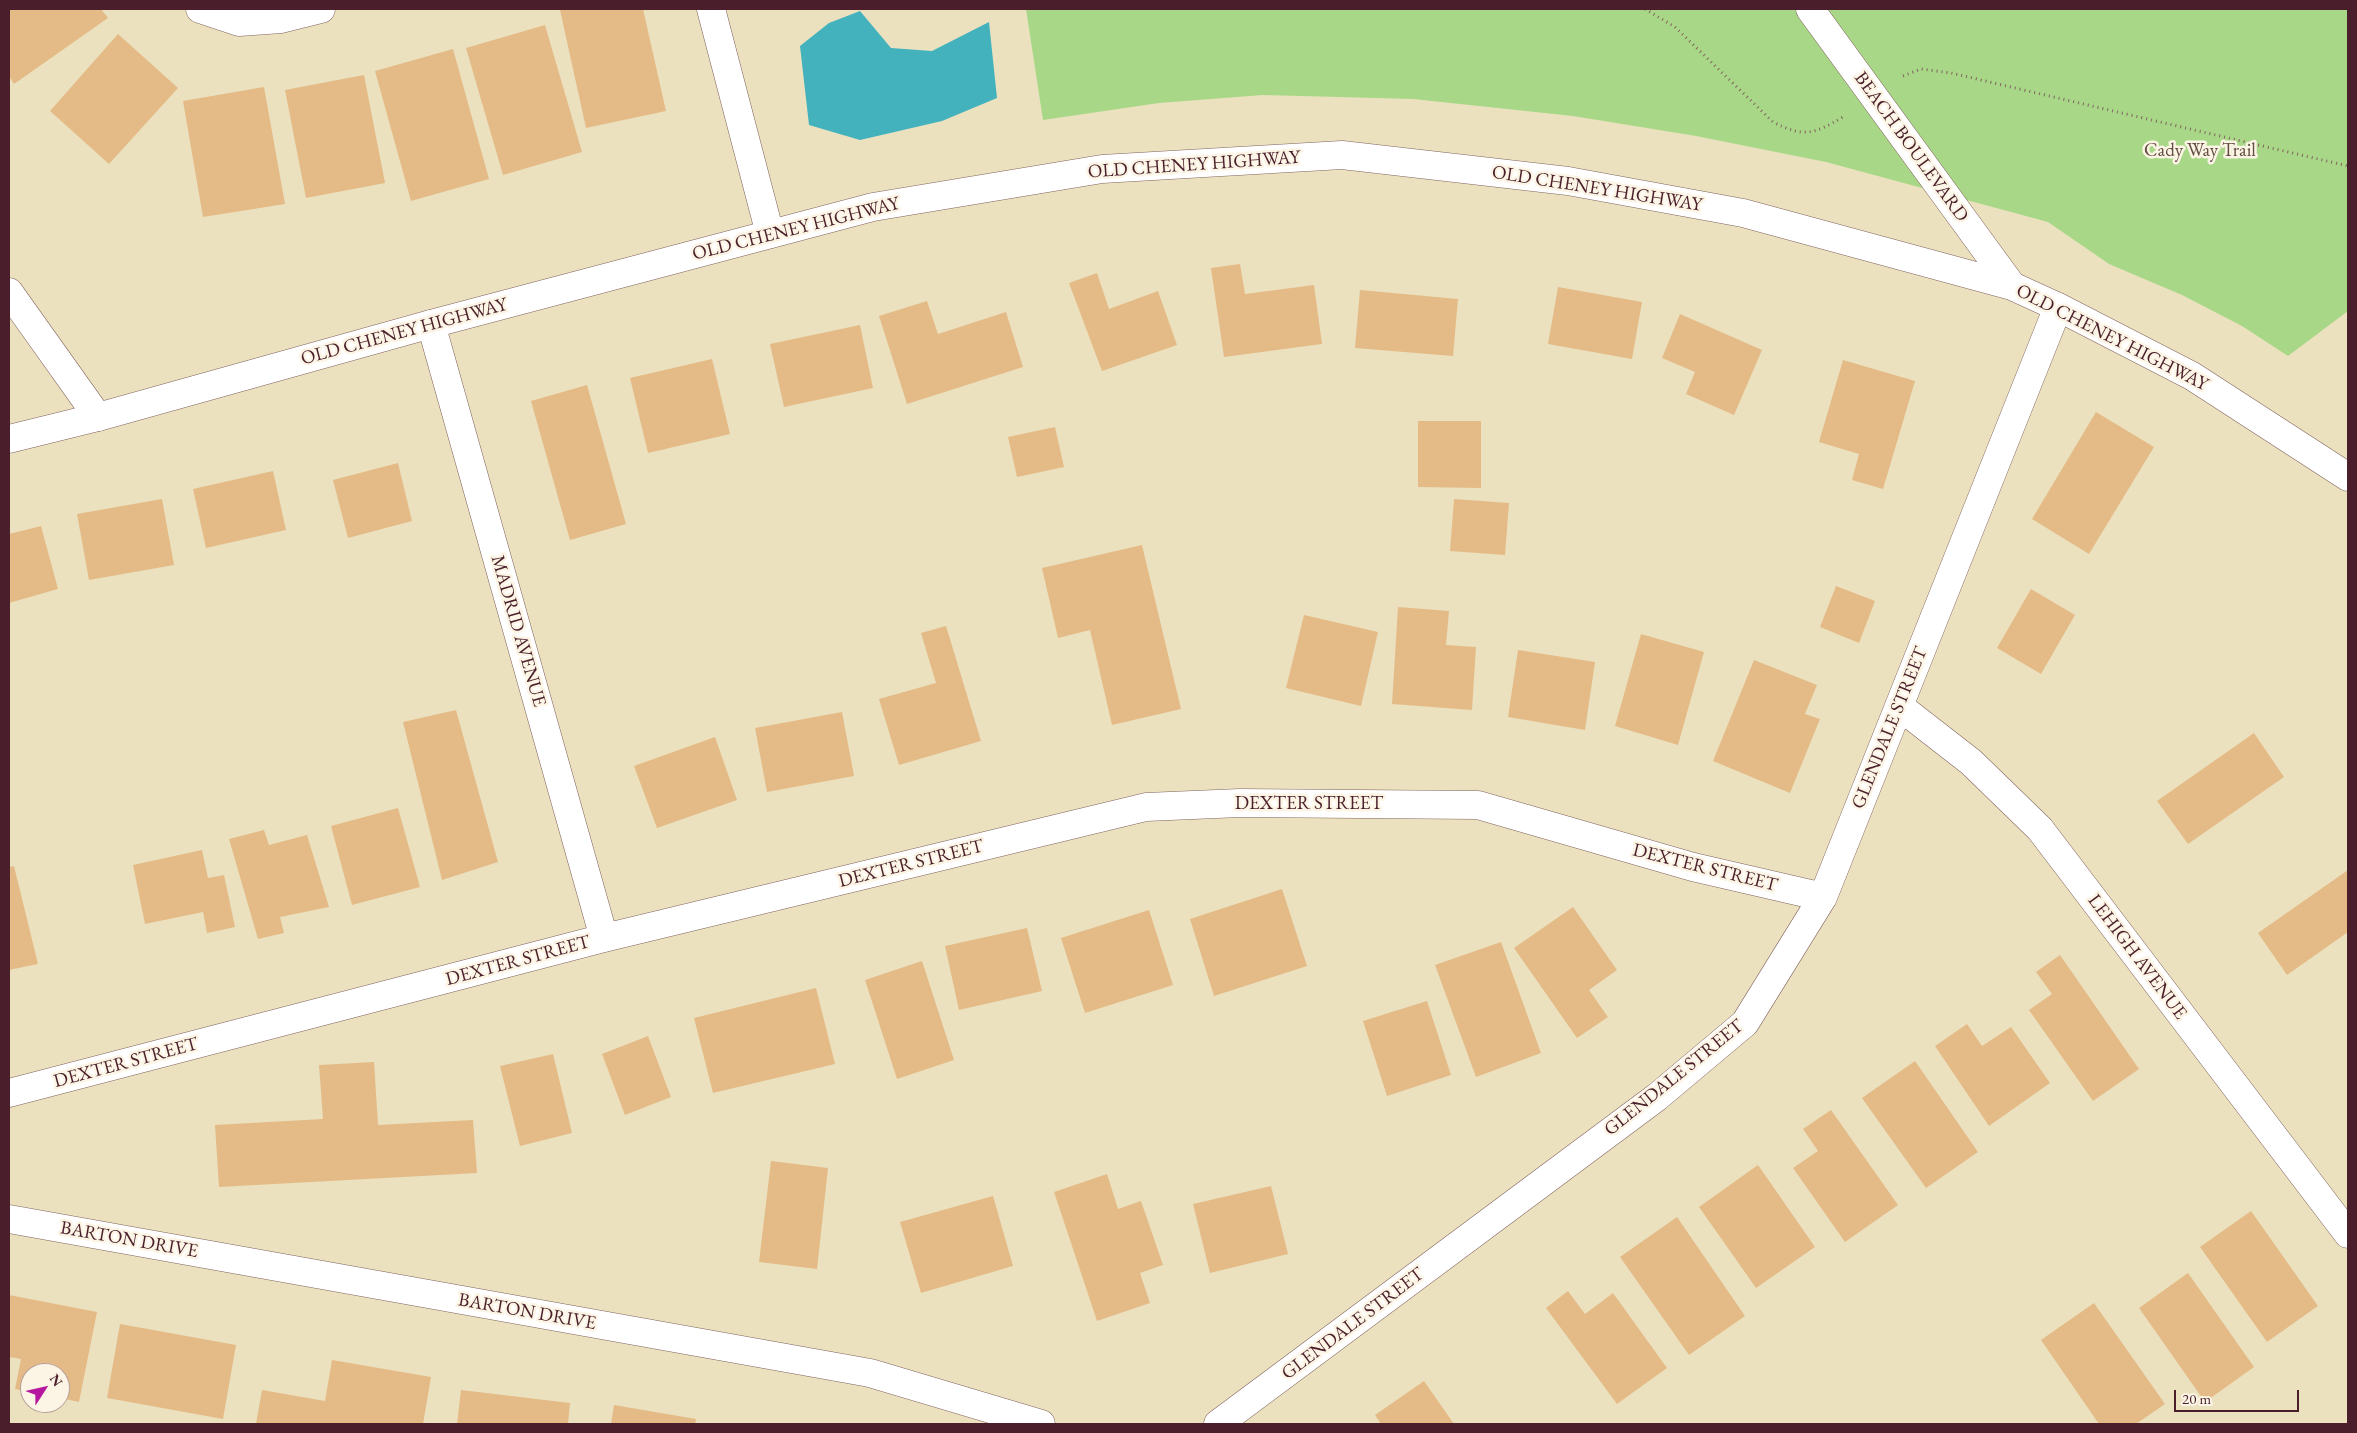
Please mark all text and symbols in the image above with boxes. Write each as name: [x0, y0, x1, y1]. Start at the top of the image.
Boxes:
street label: BEACH BOULEVARD: [1849, 68, 1973, 226]
park label: Cady Way Trail: [2144, 140, 2256, 162]
street label: OLD CHENEY HIGHWAY: [1087, 146, 1301, 184]
street label: OLD CHENEY HIGHWAY: [1490, 161, 1704, 217]
street label: OLD CHENEY HIGHWAY: [690, 192, 902, 266]
street label: OLD CHENEY HIGHWAY: [2012, 280, 2212, 396]
street label: OLD CHENEY HIGHWAY: [298, 293, 510, 371]
street label: MADRID AVENUE: [485, 553, 551, 709]
street label: GLENDALE STREET: [1847, 644, 1933, 812]
street label: DEXTER STREET: [1235, 793, 1383, 815]
street label: DEXTER STREET: [836, 835, 986, 893]
street label: DEXTER STREET: [1630, 839, 1780, 897]
street label: LEHIGH AVENUE: [2083, 890, 2191, 1024]
street label: DEXTER STREET: [443, 931, 593, 991]
street label: GLENDALE STREET: [1600, 1015, 1748, 1141]
street label: DEXTER STREET: [51, 1033, 201, 1093]
street label: BARTON DRIVE: [58, 1217, 200, 1263]
street label: GLENDALE STREET: [1277, 1263, 1429, 1385]
street label: BARTON DRIVE: [456, 1289, 598, 1335]
north arrow: [20, 1363, 70, 1413]
text: N: [46, 1370, 67, 1390]
scale bar: [2177, 1380, 2302, 1412]
text: 20 m: [2182, 1389, 2211, 1408]

